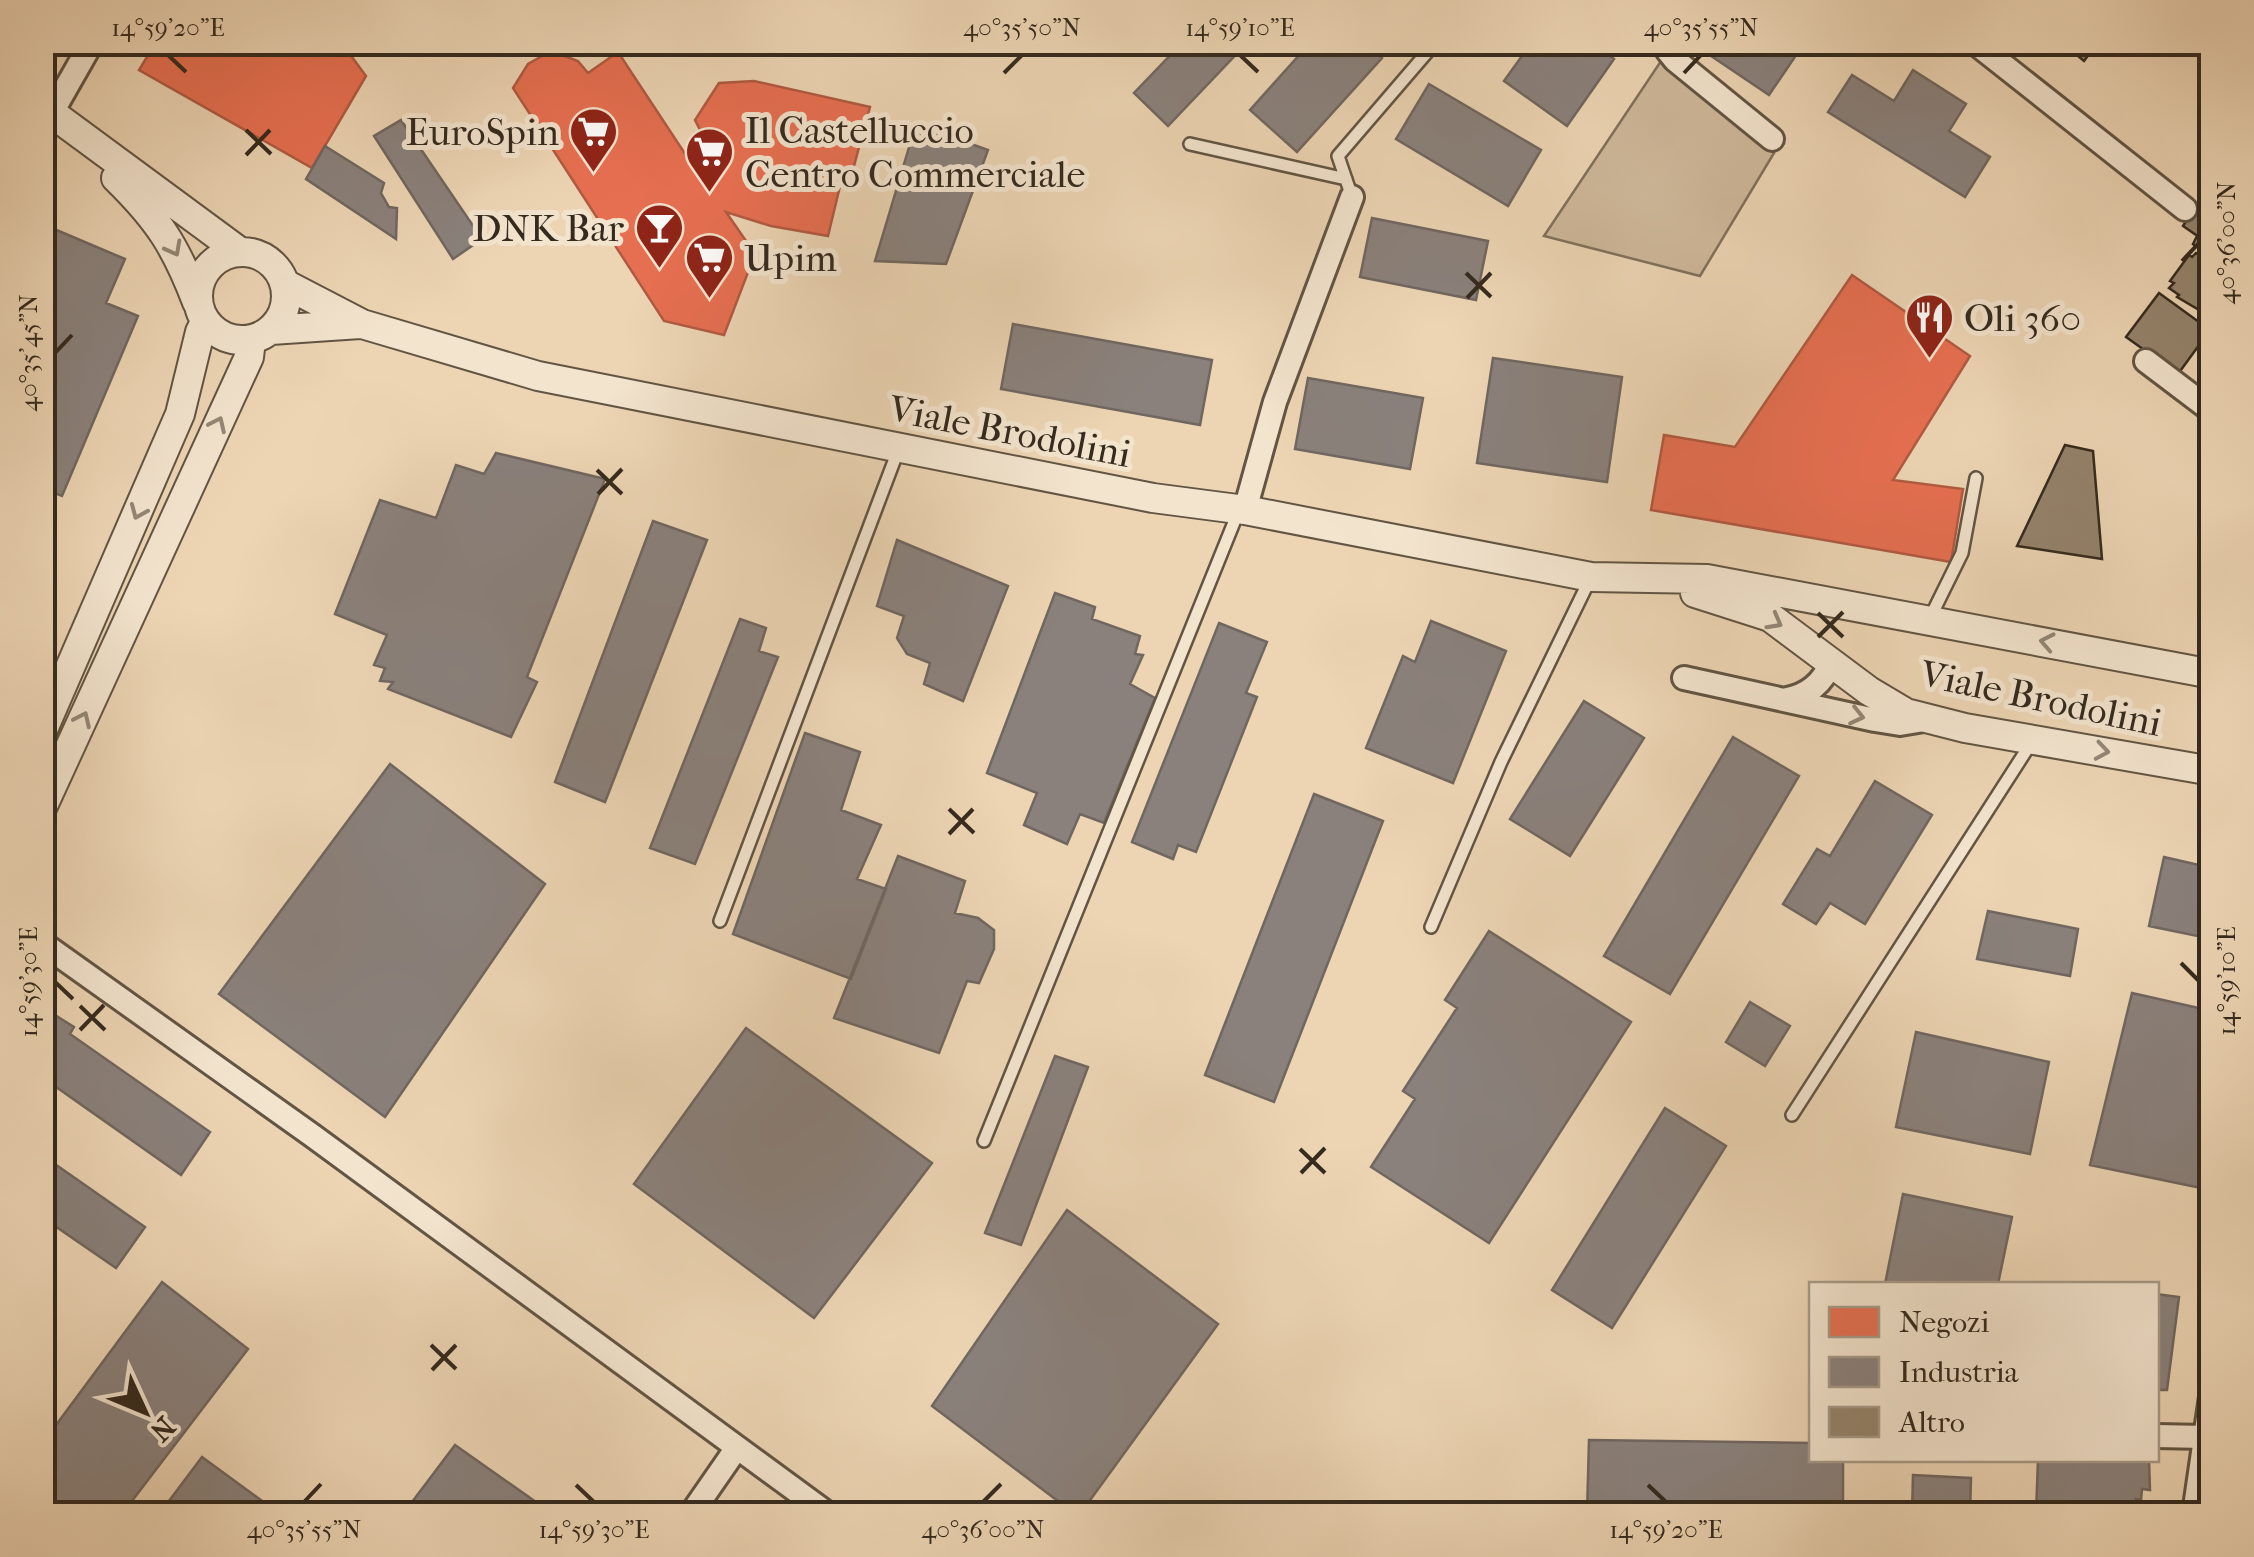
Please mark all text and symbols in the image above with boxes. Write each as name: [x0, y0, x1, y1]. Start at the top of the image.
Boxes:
text: 14°59'20"E: [111, 13, 225, 42]
text: 40°35'50"N: [963, 13, 1081, 42]
text: 14°59'10"E: [1185, 13, 1295, 42]
text: 40°35'55"N: [1644, 13, 1758, 42]
supermarket icon: EuroSpin: [568, 106, 620, 174]
place label: Il Castelluccio Centro Commerciale: [745, 108, 1085, 197]
place label: EuroSpin: [406, 110, 559, 155]
supermarket icon: Il Castelluccio Centro Commerciale: [684, 126, 736, 194]
text: 40°36'00"N: [2212, 181, 2241, 305]
bar icon: DNK Bar: [633, 202, 685, 270]
place label: DNK Bar: [473, 206, 625, 251]
supermarket icon: Upim: [683, 232, 735, 300]
place label: Upim: [744, 236, 837, 281]
one-way arrow: [162, 238, 181, 257]
restaurant icon: Oli 360: [1903, 292, 1955, 360]
text: 40°35'45"N: [14, 294, 43, 412]
place label: Oli 360: [1964, 296, 2081, 341]
street label: Viale Brodolini: [884, 386, 1135, 477]
one-way arrow: [206, 416, 226, 434]
one-way arrow: [130, 502, 150, 520]
one-way arrow: [1764, 610, 1782, 630]
one-way arrow: [2039, 633, 2056, 654]
street label: Viale Brodolini: [1915, 651, 2165, 746]
one-way arrow: [1848, 704, 1865, 725]
one-way arrow: [71, 711, 91, 729]
one-way arrow: [2094, 740, 2111, 761]
text: 14°59'30"E: [14, 926, 43, 1038]
text: 14°59'10"E: [2212, 926, 2241, 1036]
legend: [1809, 1282, 2159, 1462]
text: Negozi: [1899, 1305, 1989, 1340]
text: Industria: [1899, 1355, 2020, 1390]
north arrow: [95, 1362, 195, 1462]
text: Altro: [1898, 1405, 1965, 1440]
text: N: [143, 1410, 182, 1449]
text: 40°35'55"N: [247, 1515, 361, 1544]
text: 14°59'30"E: [538, 1515, 650, 1544]
text: 40°36'00"N: [921, 1515, 1045, 1544]
text: 14°59'20"E: [1609, 1515, 1723, 1544]

